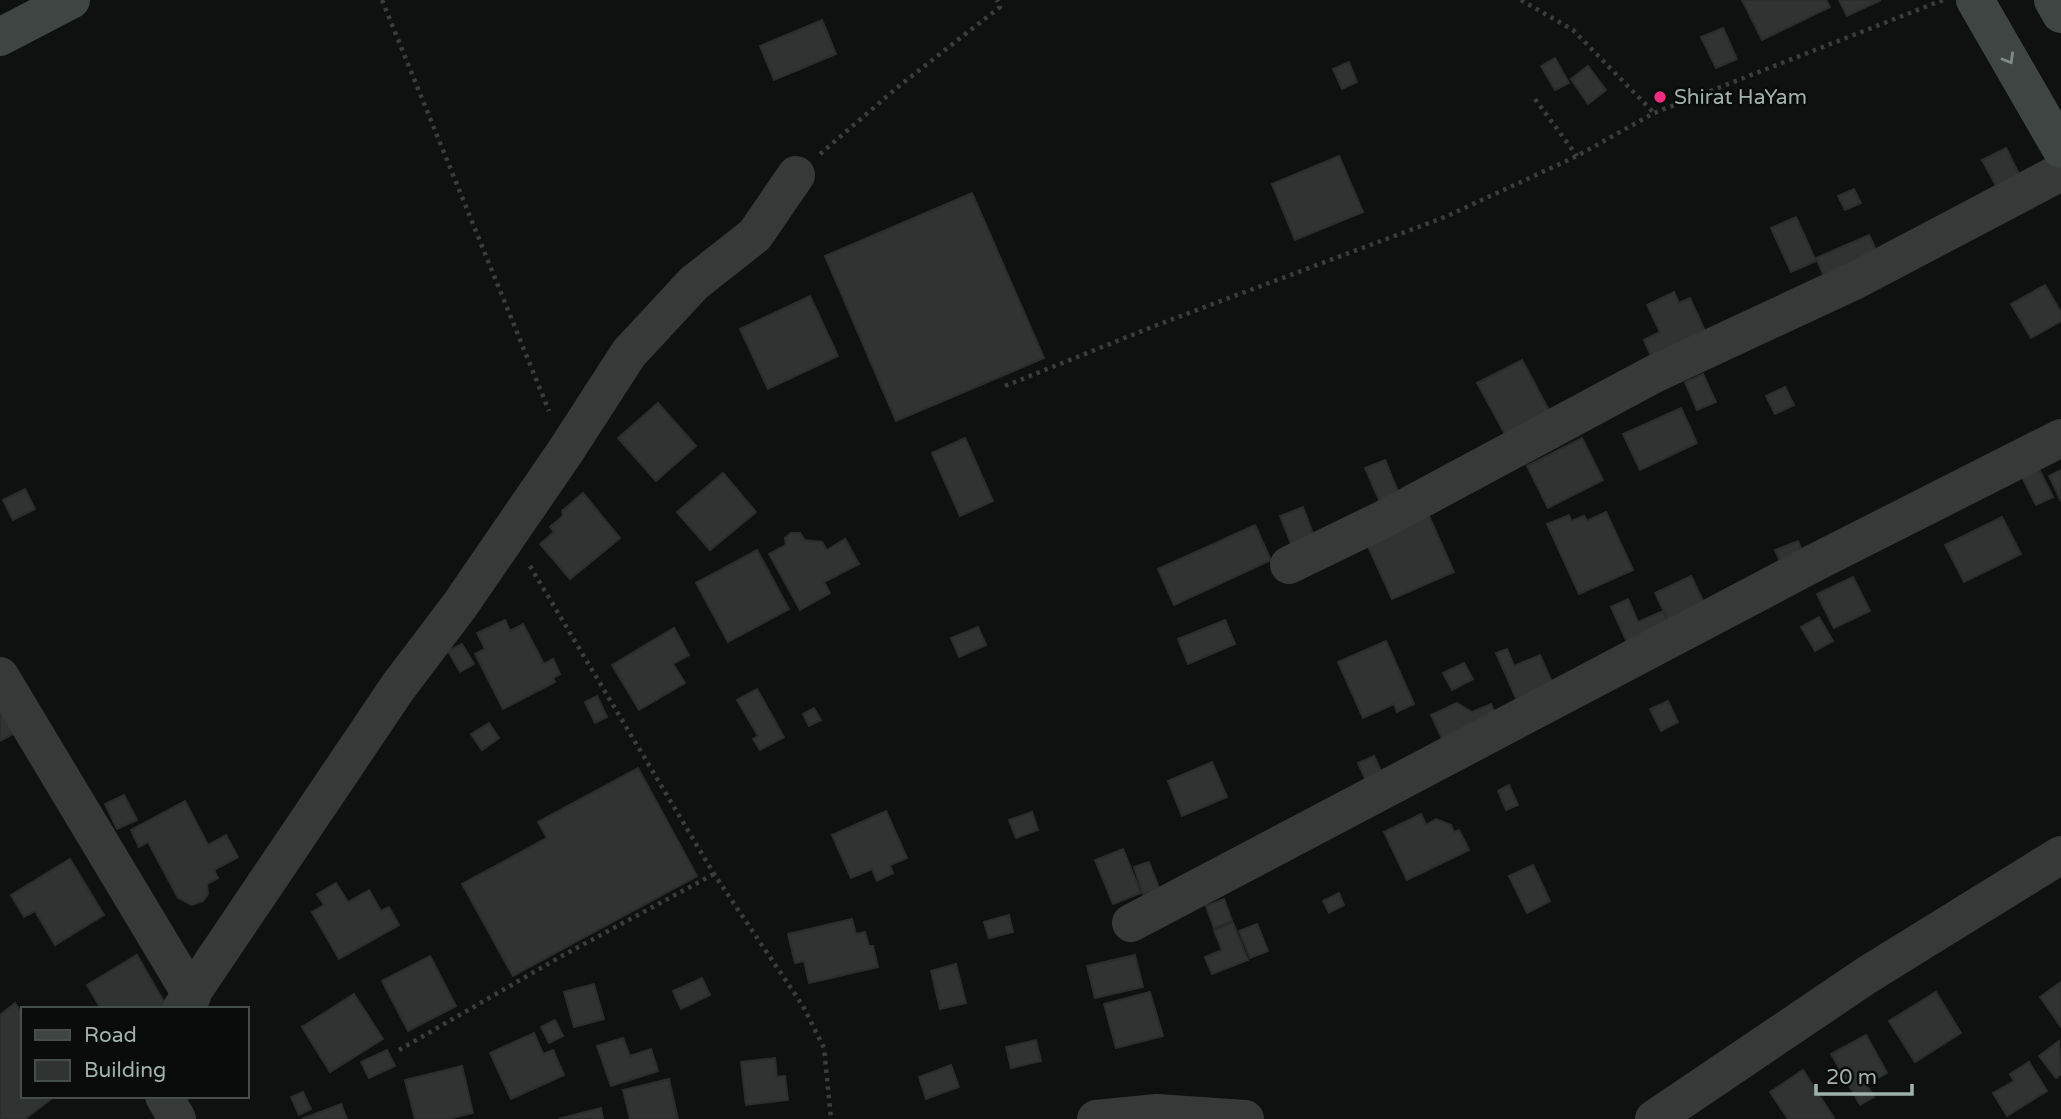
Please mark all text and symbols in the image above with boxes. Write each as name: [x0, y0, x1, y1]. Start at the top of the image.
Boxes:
one-way arrow: [2001, 52, 2014, 64]
place label: Shirat HaYam: [1674, 85, 1807, 110]
marker: Shirat HaYam: [1652, 89, 1668, 105]
legend: [21, 1007, 248, 1098]
text: Road: [84, 1023, 137, 1048]
scale bar: [1816, 1052, 1912, 1096]
text: Building: [84, 1058, 166, 1083]
text: 20 m: [1826, 1065, 1877, 1090]

